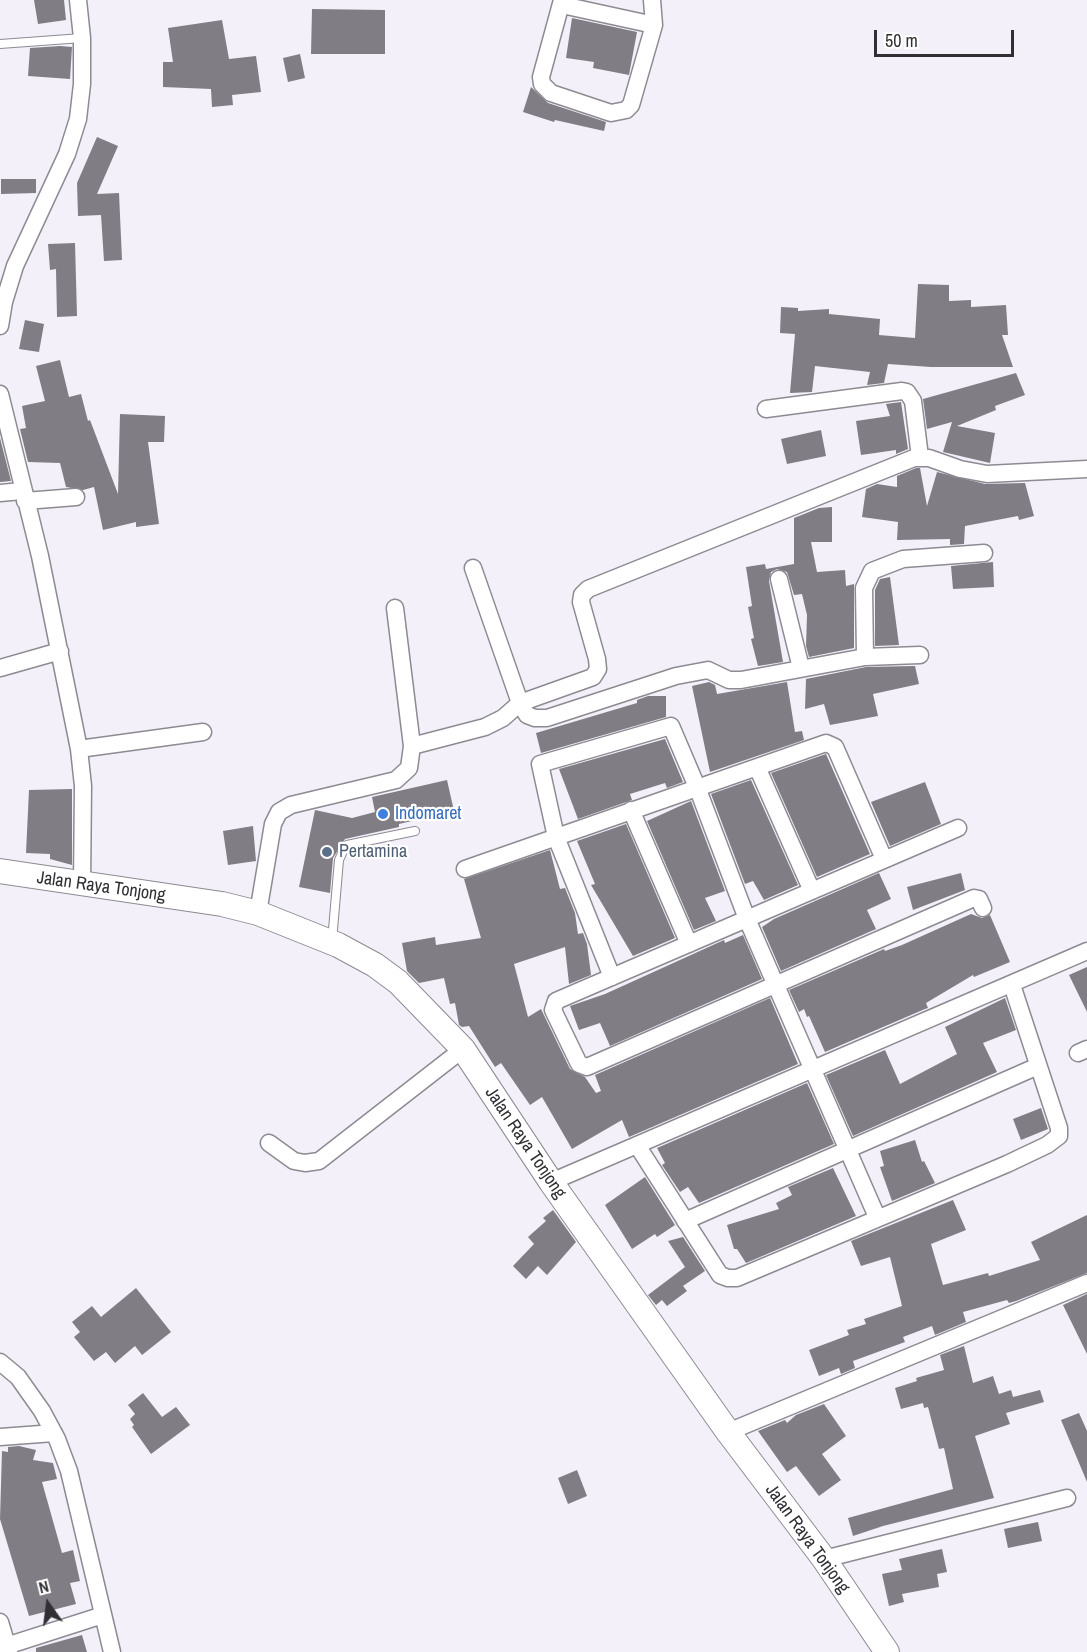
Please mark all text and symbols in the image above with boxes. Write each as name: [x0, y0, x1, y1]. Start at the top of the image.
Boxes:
scale bar: [877, 18, 1016, 56]
text: 50 m: [885, 28, 918, 53]
place label: Indomaret: [395, 803, 461, 825]
marker: Indomaret: [376, 807, 390, 821]
place label: Pertamina: [339, 841, 407, 863]
marker: Pertamina: [320, 845, 334, 859]
street label: Jalan Raya Tonjong: [35, 867, 167, 907]
street label: Jalan Raya Tonjong: [480, 1083, 570, 1203]
street label: Jalan Raya Tonjong: [760, 1480, 854, 1598]
north arrow: [18, 1574, 78, 1634]
text: N: [36, 1575, 51, 1598]

